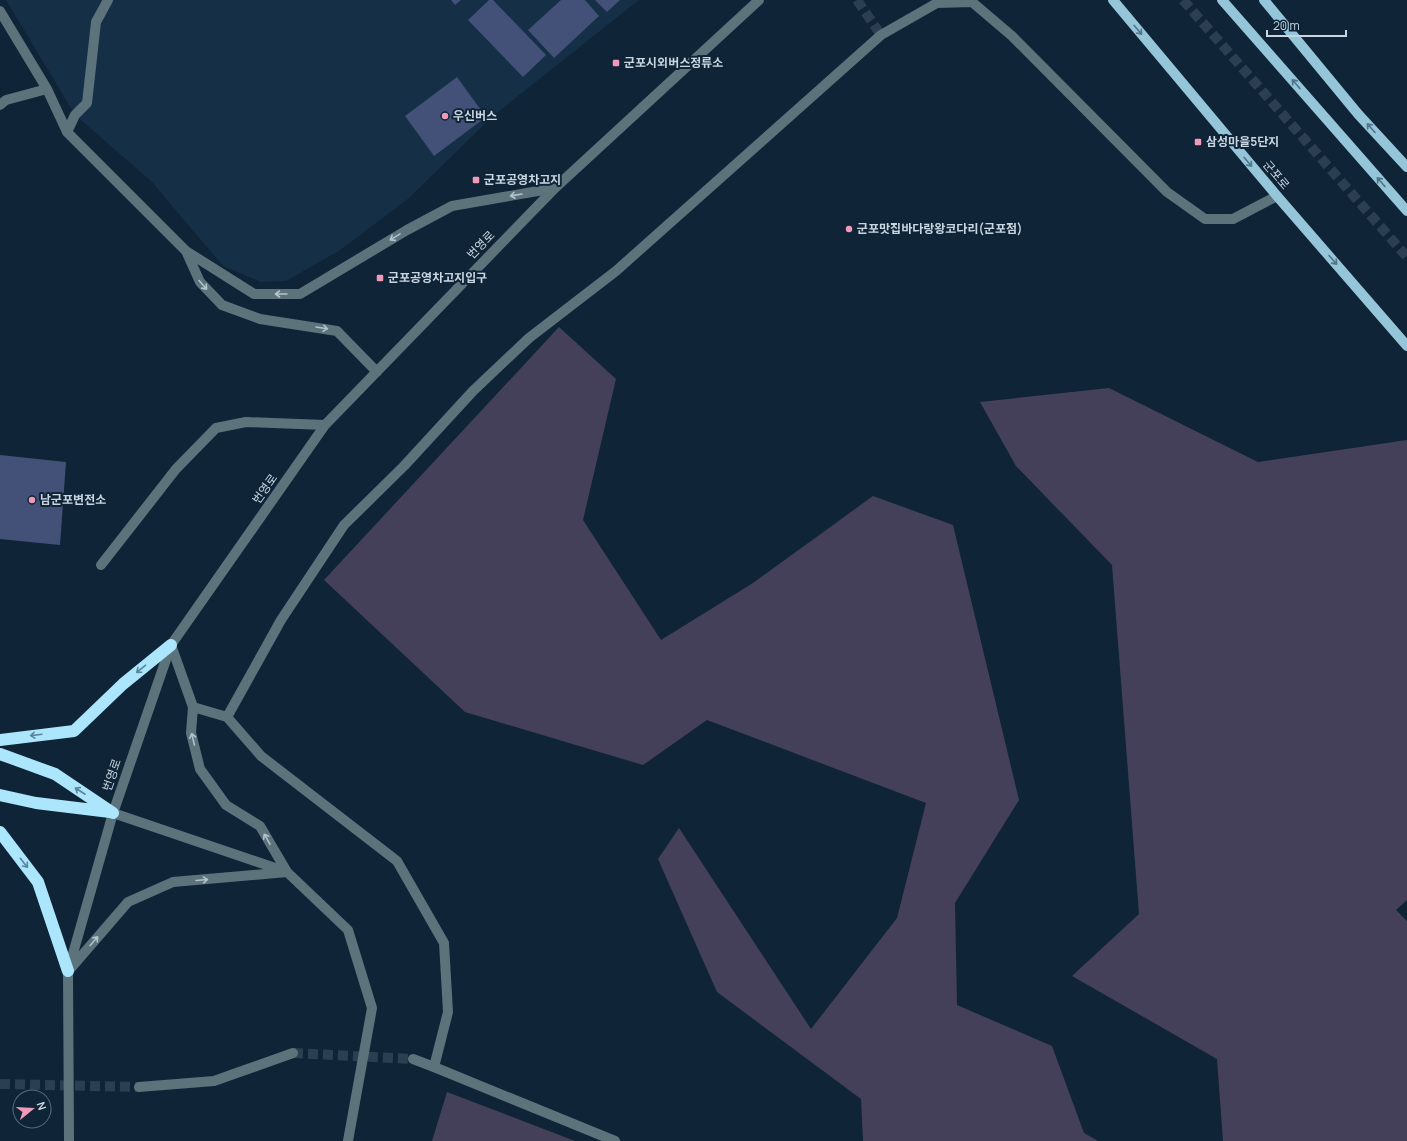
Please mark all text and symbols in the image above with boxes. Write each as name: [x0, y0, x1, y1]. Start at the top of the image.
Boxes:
scale bar: [1267, 12, 1346, 38]
text: 20 m: [1273, 17, 1300, 34]
one-way arrow: [1133, 25, 1142, 35]
place label: 군포시외버스정류소: [624, 54, 723, 71]
marker: 군포시외버스정류소: [611, 58, 621, 68]
one-way arrow: [1291, 79, 1300, 89]
place label: 우신버스: [453, 107, 497, 124]
marker: 우신버스: [440, 111, 450, 121]
one-way arrow: [1367, 123, 1376, 133]
place label: 삼성마을5단지: [1206, 133, 1279, 150]
marker: 삼성마을5단지: [1193, 137, 1203, 147]
one-way arrow: [1244, 156, 1253, 167]
street label: 군포로: [1259, 157, 1294, 193]
place label: 군포공영차고지: [484, 171, 561, 188]
marker: 군포공영차고지: [471, 175, 481, 185]
one-way arrow: [1377, 176, 1386, 187]
one-way arrow: [510, 191, 523, 199]
place label: 군포맛집바다랑왕코다리(군포점): [857, 220, 1022, 237]
marker: 군포맛집바다랑왕코다리(군포점): [844, 224, 854, 234]
street label: 번영로: [463, 227, 498, 262]
one-way arrow: [389, 233, 401, 241]
one-way arrow: [1328, 255, 1337, 266]
place label: 군포공영차고지입구: [388, 269, 487, 286]
marker: 군포공영차고지입구: [375, 273, 385, 283]
one-way arrow: [199, 280, 208, 291]
one-way arrow: [275, 290, 288, 298]
one-way arrow: [315, 325, 328, 333]
street label: 번영로: [248, 470, 281, 507]
place label: 남군포변전소: [40, 491, 106, 508]
marker: 남군포변전소: [27, 495, 37, 505]
one-way arrow: [136, 664, 146, 673]
one-way arrow: [30, 732, 43, 739]
one-way arrow: [188, 733, 196, 746]
street label: 번영로: [98, 756, 125, 793]
one-way arrow: [74, 787, 86, 795]
one-way arrow: [263, 833, 271, 845]
one-way arrow: [20, 858, 28, 869]
one-way arrow: [195, 876, 208, 883]
one-way arrow: [89, 936, 98, 946]
north arrow: [12, 1089, 52, 1129]
text: N: [34, 1100, 50, 1112]

